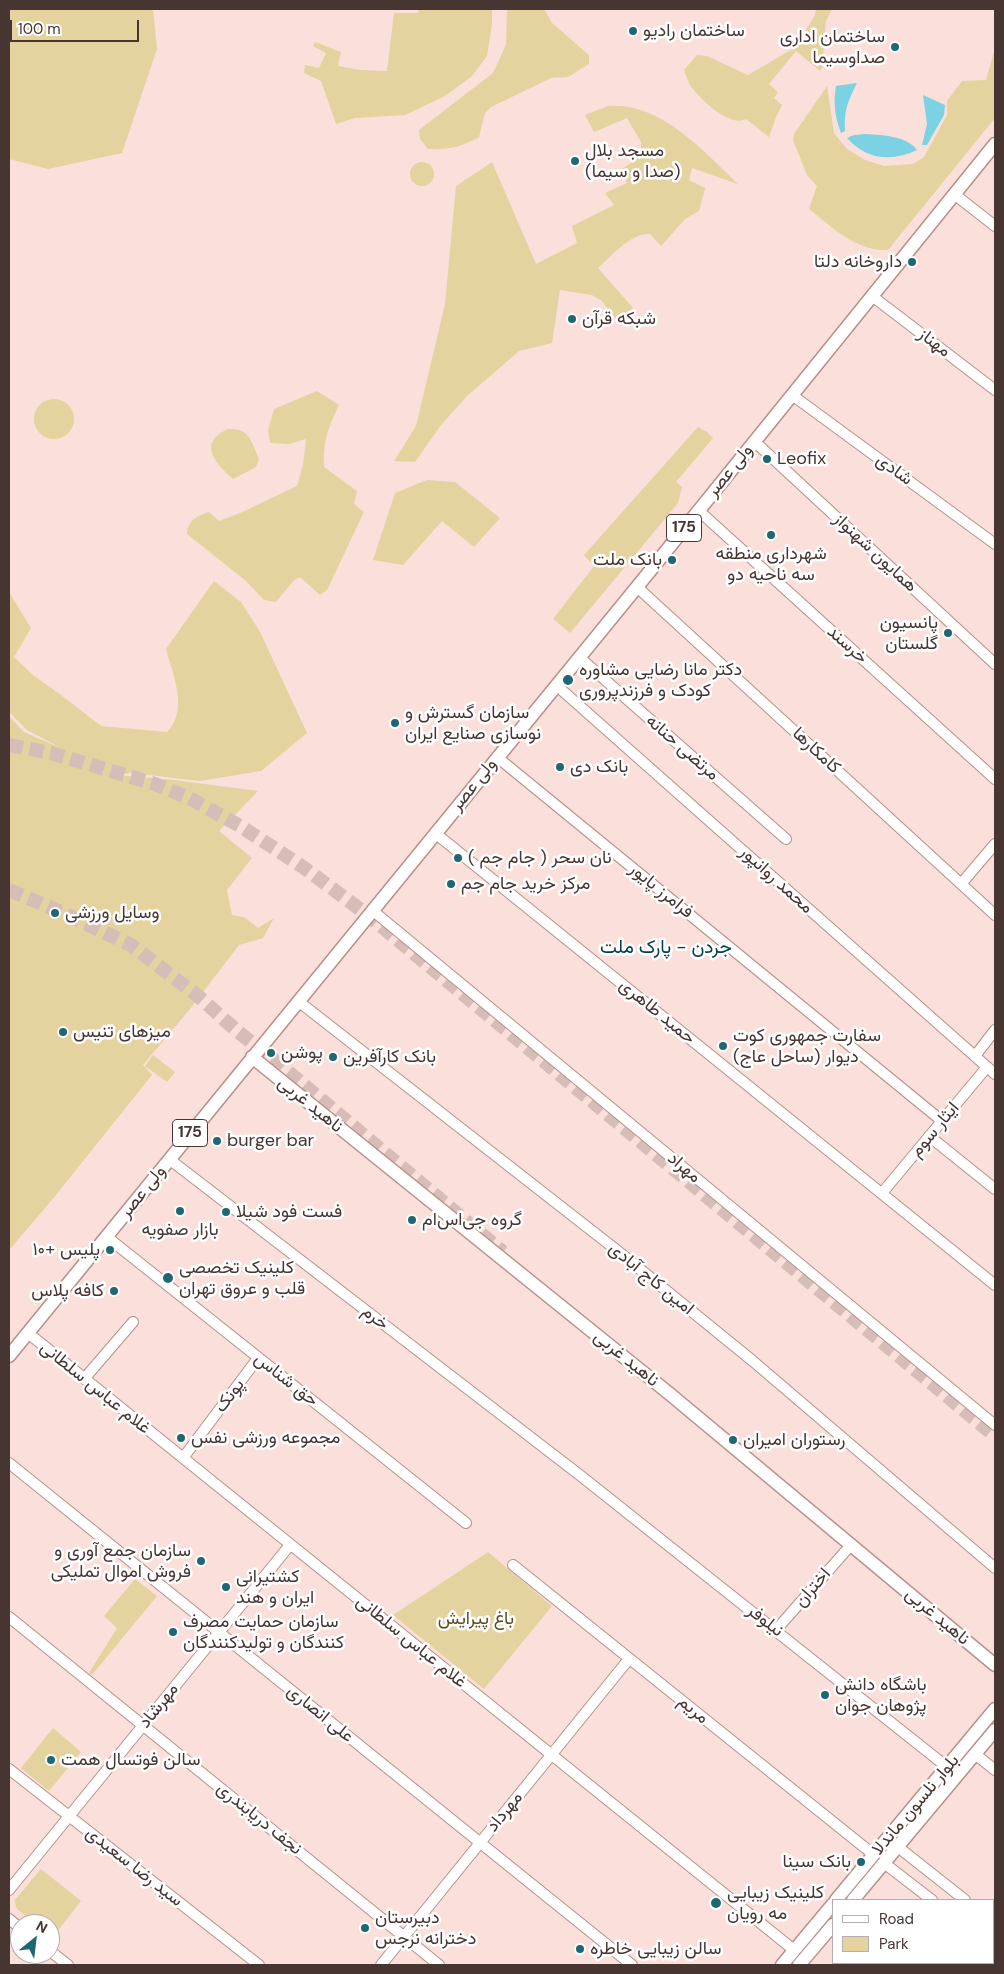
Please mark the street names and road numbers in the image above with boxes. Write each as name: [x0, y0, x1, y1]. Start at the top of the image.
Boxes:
street label: مهناز: [913, 324, 955, 362]
street label: ولی عصر: [702, 440, 758, 502]
street label: شادی: [871, 449, 917, 491]
street label: همایون شهنواز: [829, 509, 921, 597]
road number: 175: [666, 514, 702, 542]
street label: خرسند: [822, 621, 872, 669]
street label: مرتضی حنانه: [641, 710, 723, 786]
street label: کامکارها: [787, 723, 845, 779]
street label: ولی عصر: [446, 754, 502, 816]
street label: محمد روانپور: [735, 841, 817, 919]
street label: فرامرز پایور: [625, 859, 697, 923]
street label: حمید طاهری: [615, 975, 699, 1049]
street label: ناهید غربی: [273, 1072, 347, 1138]
street label: ایثار سوم: [906, 1098, 964, 1162]
road number: 175: [172, 1120, 208, 1146]
street label: مهراد: [663, 1148, 705, 1188]
street label: ولی عصر: [115, 1161, 171, 1223]
street label: امین کاج آبادی: [604, 1238, 698, 1320]
street label: خرم: [357, 1301, 393, 1335]
street label: ناهید غربی: [589, 1326, 663, 1392]
street label: غلام عباس سلطانی: [35, 1337, 155, 1439]
street label: حق شناس: [250, 1348, 322, 1412]
street label: پونک: [210, 1375, 250, 1417]
street label: اختران: [790, 1564, 836, 1612]
street label: ناهید غربی: [900, 1584, 974, 1650]
street label: غلام عباس سلطانی: [351, 1591, 471, 1693]
street label: نیلوفر: [742, 1600, 788, 1642]
street label: مهرشاد: [134, 1679, 184, 1733]
street label: علی انصاری: [282, 1680, 358, 1748]
street label: مریم: [673, 1691, 713, 1729]
street label: بلوار نلسون ماندلا: [868, 1750, 964, 1860]
street label: نجف دریابندری: [212, 1778, 306, 1860]
street label: مهرداد: [482, 1788, 528, 1836]
street label: سید رضا سعیدی: [81, 1822, 187, 1912]

